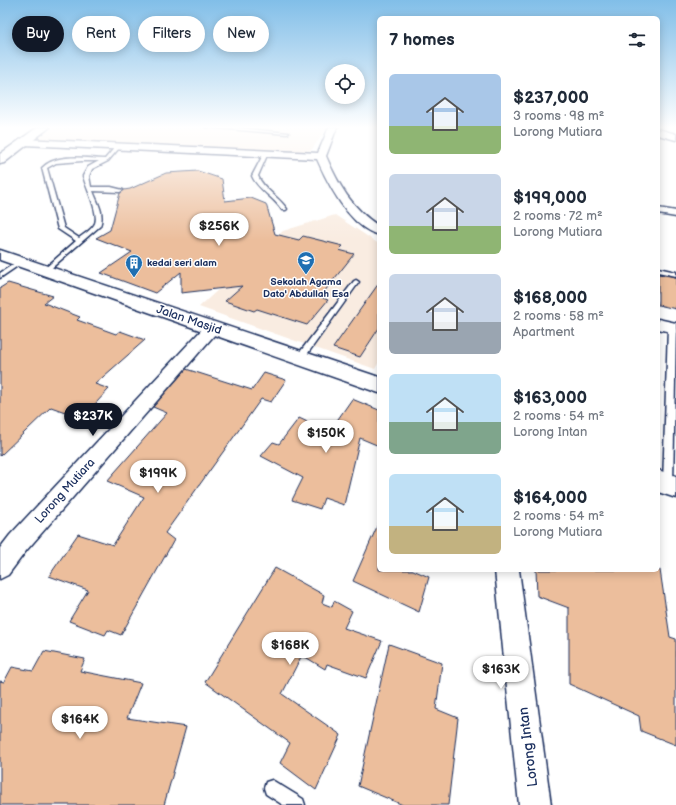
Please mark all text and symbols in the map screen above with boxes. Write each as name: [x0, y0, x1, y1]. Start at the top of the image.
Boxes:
chip: Buy: [12, 16, 64, 52]
chip: Rent: [72, 16, 130, 52]
chip: Filters: [138, 16, 205, 52]
chip: New: [213, 16, 269, 52]
icon: filters: [626, 29, 648, 51]
text: 7 homes: [389, 30, 455, 50]
map controls: [325, 64, 365, 104]
button: locate: [325, 64, 365, 104]
text: $237,000: [513, 88, 589, 108]
icon: home: [421, 90, 469, 138]
text: 3 rooms · 98 m²: [513, 108, 604, 124]
text: Lorong Mutiara: [513, 124, 602, 140]
text: $199,000: [513, 188, 587, 208]
icon: home: [421, 190, 469, 238]
text: 2 rooms · 72 m²: [513, 208, 603, 224]
pin: $256K: [191, 213, 247, 247]
text: $256K: [199, 218, 239, 234]
text: Lorong Mutiara: [513, 224, 602, 240]
school or university icon: Sekolah Agama Dato' Abdullah Esa: [296, 250, 316, 275]
building icon: kedai seri alam: [124, 253, 144, 278]
place label: kedai seri alam: [147, 257, 217, 269]
place label: Sekolah Agama Dato' Abdullah Esa: [263, 276, 349, 300]
text: $168,000: [513, 288, 587, 308]
icon: home: [421, 290, 469, 338]
street label: Jalan Masjid: [154, 302, 224, 338]
text: 2 rooms · 58 m²: [513, 308, 604, 324]
text: Apartment: [513, 324, 574, 340]
text: $163,000: [513, 388, 587, 408]
icon: home: [421, 390, 469, 438]
pin: $237K: [65, 403, 121, 437]
text: $237K: [73, 408, 113, 424]
text: 2 rooms · 54 m²: [513, 408, 604, 424]
pin: $150K: [298, 420, 354, 454]
text: Lorong Intan: [513, 424, 587, 440]
text: $150K: [307, 425, 345, 441]
street label: Lorong Mutiara: [32, 455, 98, 527]
pin: $199K: [130, 460, 186, 494]
text: $199K: [139, 465, 177, 481]
text: $164,000: [513, 488, 587, 508]
icon: home: [421, 490, 469, 538]
text: 2 rooms · 54 m²: [513, 508, 604, 524]
text: Lorong Mutiara: [513, 524, 602, 540]
pin: $168K: [262, 632, 318, 666]
text: $168K: [271, 637, 309, 653]
pin: $163K: [473, 656, 529, 690]
text: $163K: [482, 661, 520, 677]
pin: $164K: [52, 706, 108, 740]
street label: Lorong Intan: [515, 706, 541, 788]
text: $164K: [61, 711, 99, 727]

